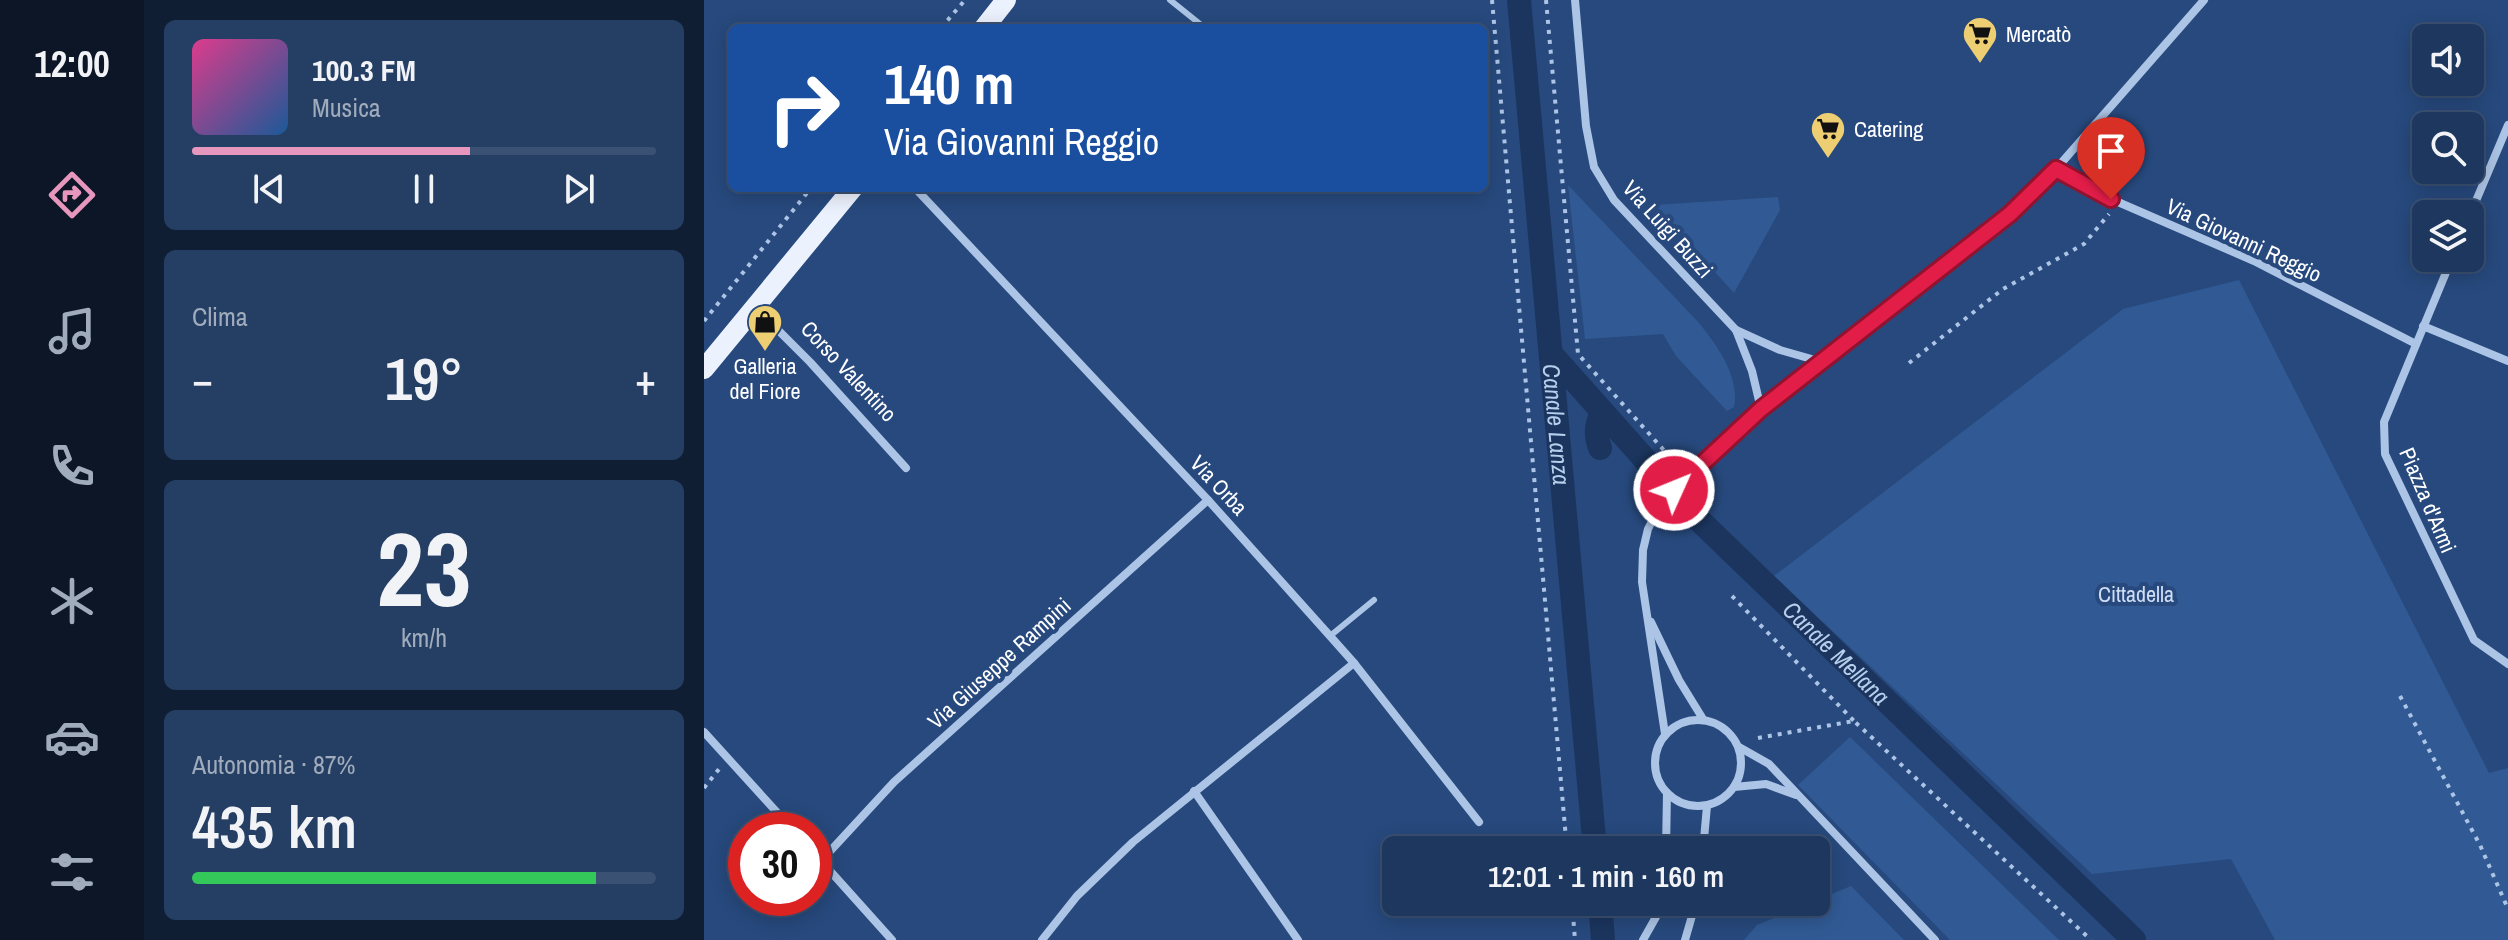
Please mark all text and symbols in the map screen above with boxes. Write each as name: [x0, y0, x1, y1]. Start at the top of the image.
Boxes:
supermarket icon: Mercatò: [1961, 15, 1999, 65]
place label: Mercatò: [2006, 19, 2071, 49]
map controls: [2412, 24, 2484, 272]
button: sound: [2412, 24, 2484, 96]
text: 12:00: [34, 40, 110, 88]
text: 140 m: [884, 46, 1014, 121]
text: 100.3 FM: [312, 50, 416, 90]
icon: right: [752, 56, 856, 160]
text: Musica: [312, 90, 381, 125]
supermarket icon: Catering: [1809, 110, 1847, 160]
button: search: [2412, 112, 2484, 184]
place label: Catering: [1854, 114, 1923, 144]
pin: [2077, 117, 2145, 199]
text: Via Giovanni Reggio: [884, 118, 1159, 166]
icon: arrive: [2089, 129, 2133, 173]
icon: directions: [44, 167, 100, 223]
icon: previous: [247, 167, 291, 211]
icon: pause: [402, 167, 446, 211]
icon: next: [557, 167, 601, 211]
street label: Via Luigi Buzzi: [1616, 174, 1720, 284]
street label: Via Giovanni Reggio: [2161, 191, 2327, 289]
button: layers: [2412, 200, 2484, 272]
text: Clima: [192, 299, 248, 334]
icon: music: [44, 303, 100, 359]
shop icon: Galleria del Fiore: [746, 303, 784, 353]
street label: Corso Valentino: [794, 314, 904, 428]
text: 19°: [385, 338, 463, 419]
text: −: [192, 349, 213, 409]
text: +: [635, 349, 656, 409]
place label: Galleria del Fiore: [729, 351, 801, 406]
water label: Canale Lanza: [1536, 362, 1578, 486]
icon: phone: [44, 438, 100, 494]
street label: Piazza d'Armi: [2392, 443, 2464, 557]
street label: Via Orba: [1184, 448, 1254, 522]
position arrow: [1632, 448, 1716, 532]
text: 23: [377, 498, 471, 638]
icon: climate: [44, 573, 100, 629]
park label: Cittadella: [2098, 579, 2174, 609]
street label: Via Giuseppe Rampini: [921, 591, 1077, 735]
water label: Canale Mellana: [1776, 594, 1897, 712]
text: km/h: [401, 620, 447, 655]
icon: car: [44, 709, 100, 765]
text: Autonomia · 87%: [192, 747, 356, 782]
text: 435 km: [192, 786, 357, 867]
speed limit sign: 30: [728, 812, 832, 916]
icon: filters: [44, 844, 100, 900]
text: 12:01 · 1 min · 160 m: [1488, 856, 1724, 896]

